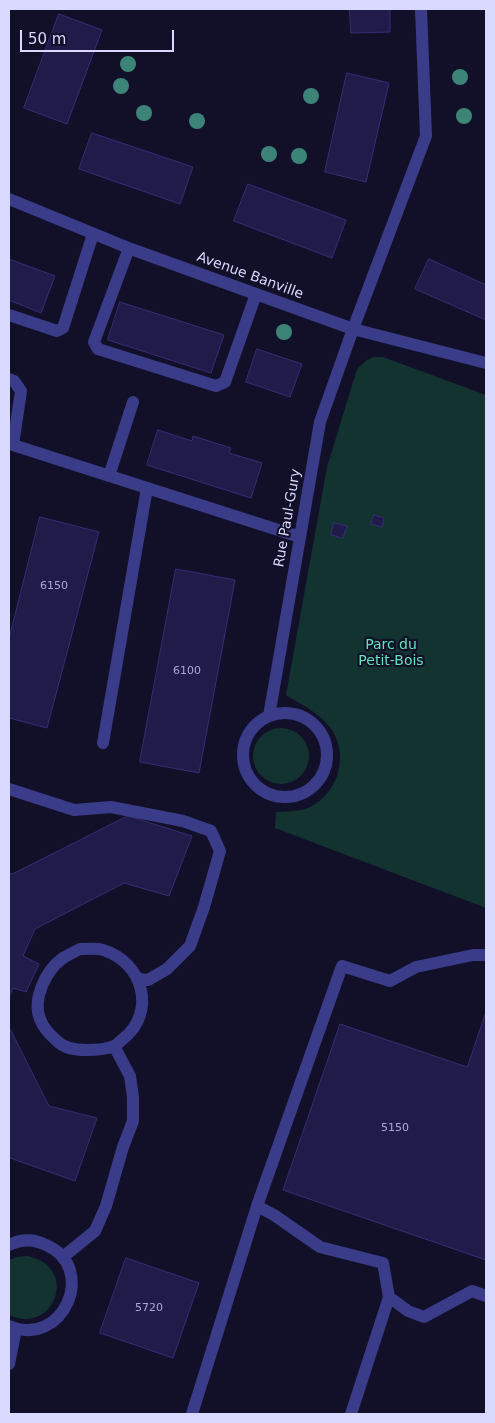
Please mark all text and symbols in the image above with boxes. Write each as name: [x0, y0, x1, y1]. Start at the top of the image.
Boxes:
scale bar: [22, 20, 176, 52]
text: 50 m: [28, 30, 66, 48]
street label: Avenue Banville: [194, 249, 306, 303]
street label: Rue Paul-Gury: [271, 468, 305, 568]
house number: 6150: [40, 579, 68, 593]
park label: Parc du Petit-Bois: [358, 637, 424, 670]
house number: 6100: [173, 664, 201, 678]
house number: 5150: [381, 1121, 409, 1135]
house number: 5720: [135, 1301, 163, 1315]

